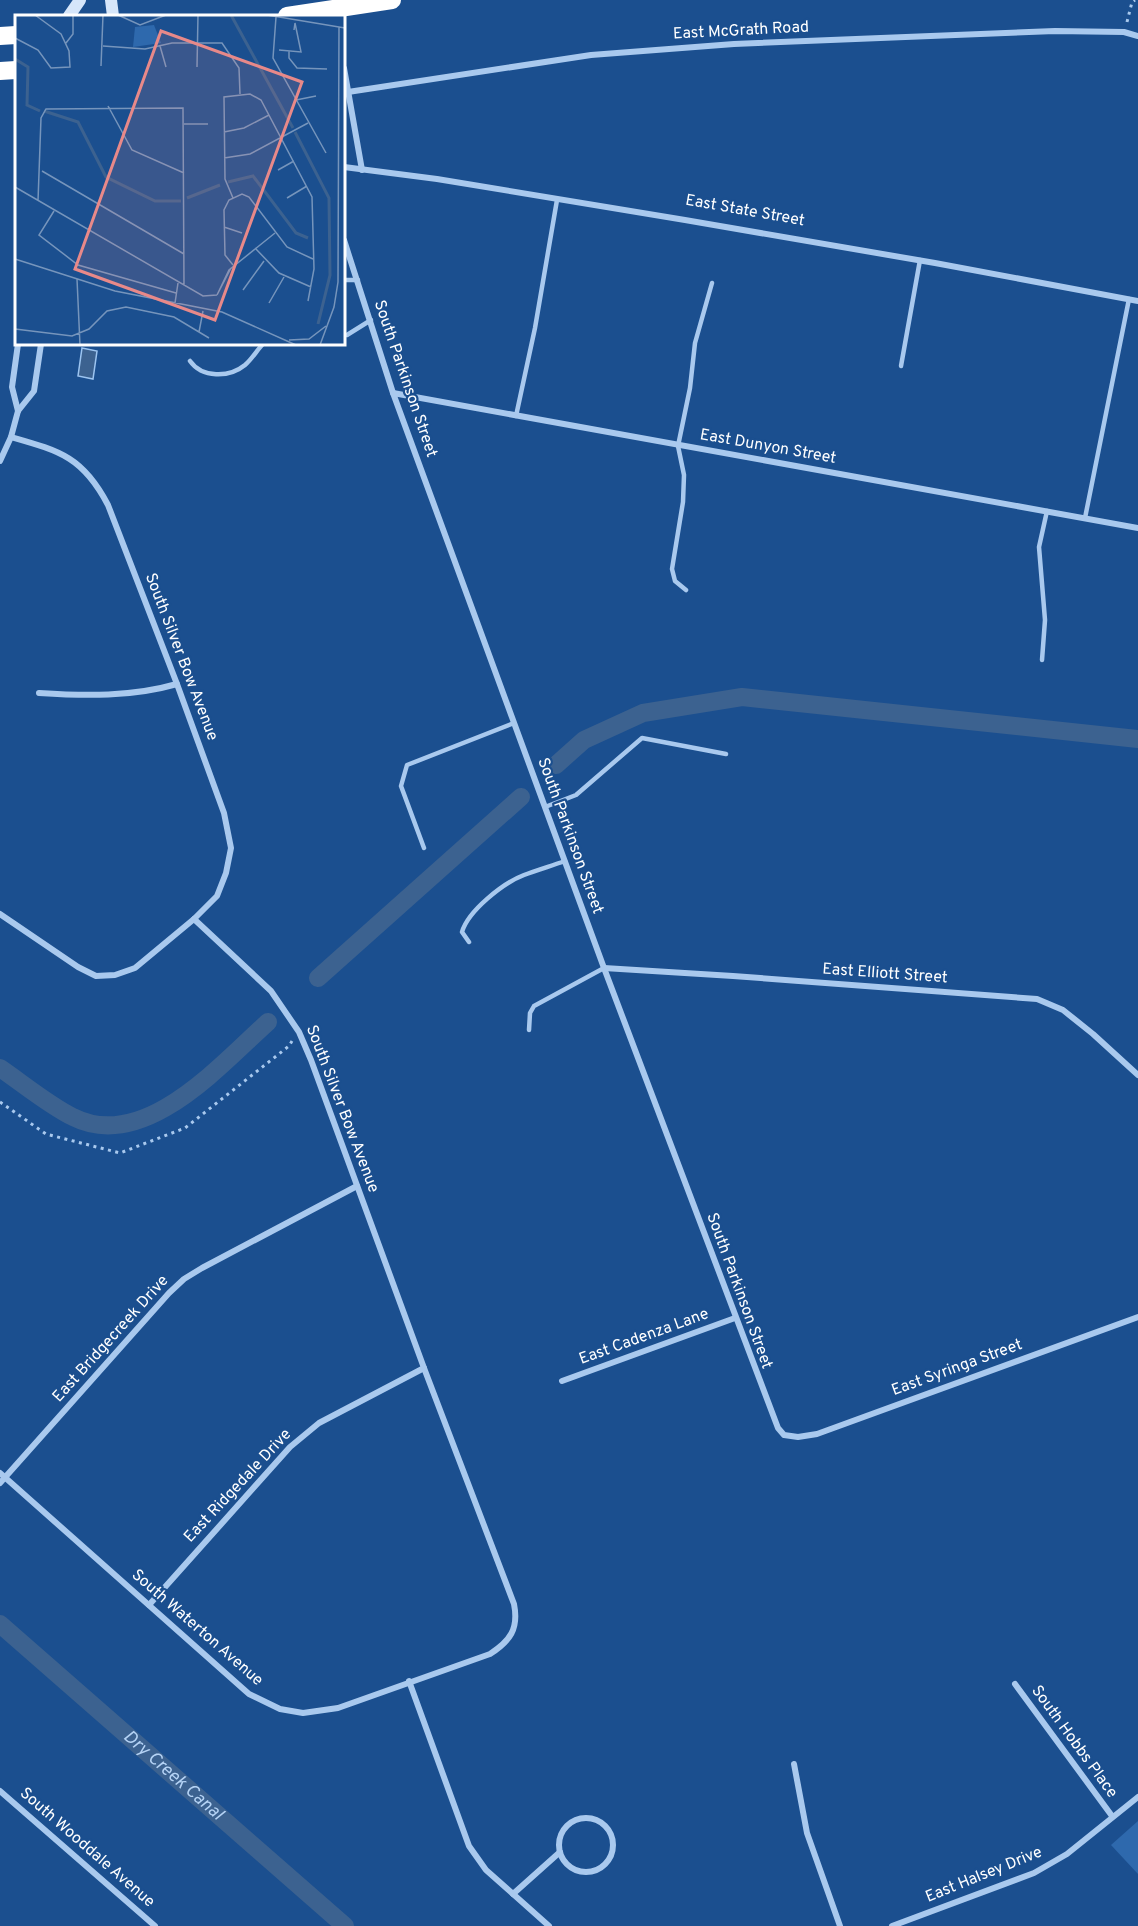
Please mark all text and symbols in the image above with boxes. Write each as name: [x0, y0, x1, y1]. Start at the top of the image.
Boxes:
inset map: [15, 15, 345, 345]
street label: East McGrath Road: [672, 17, 810, 45]
street label: East State Street: [684, 191, 806, 231]
street label: South Parkinson Street: [369, 298, 441, 460]
street label: East Dunyon Street: [698, 425, 838, 469]
street label: South Silver Bow Avenue: [140, 570, 222, 744]
street label: South Parkinson Street: [532, 755, 608, 917]
street label: East Elliott Street: [822, 960, 948, 988]
street label: South Silver Bow Avenue: [301, 1022, 383, 1196]
street label: South Parkinson Street: [701, 1210, 777, 1372]
street label: East Bridgecreek Drive: [49, 1271, 173, 1407]
street label: East Cadenza Lane: [576, 1304, 712, 1370]
street label: East Syringa Street: [889, 1335, 1025, 1401]
street label: East Ridgedale Drive: [180, 1425, 296, 1547]
street label: South Waterton Avenue: [127, 1565, 267, 1691]
street label: South Hobbs Place: [1026, 1682, 1122, 1802]
water label: Dry Creek Canal: [118, 1725, 229, 1827]
street label: South Wooddale Avenue: [15, 1784, 159, 1912]
street label: East Halsey Drive: [923, 1842, 1045, 1908]

